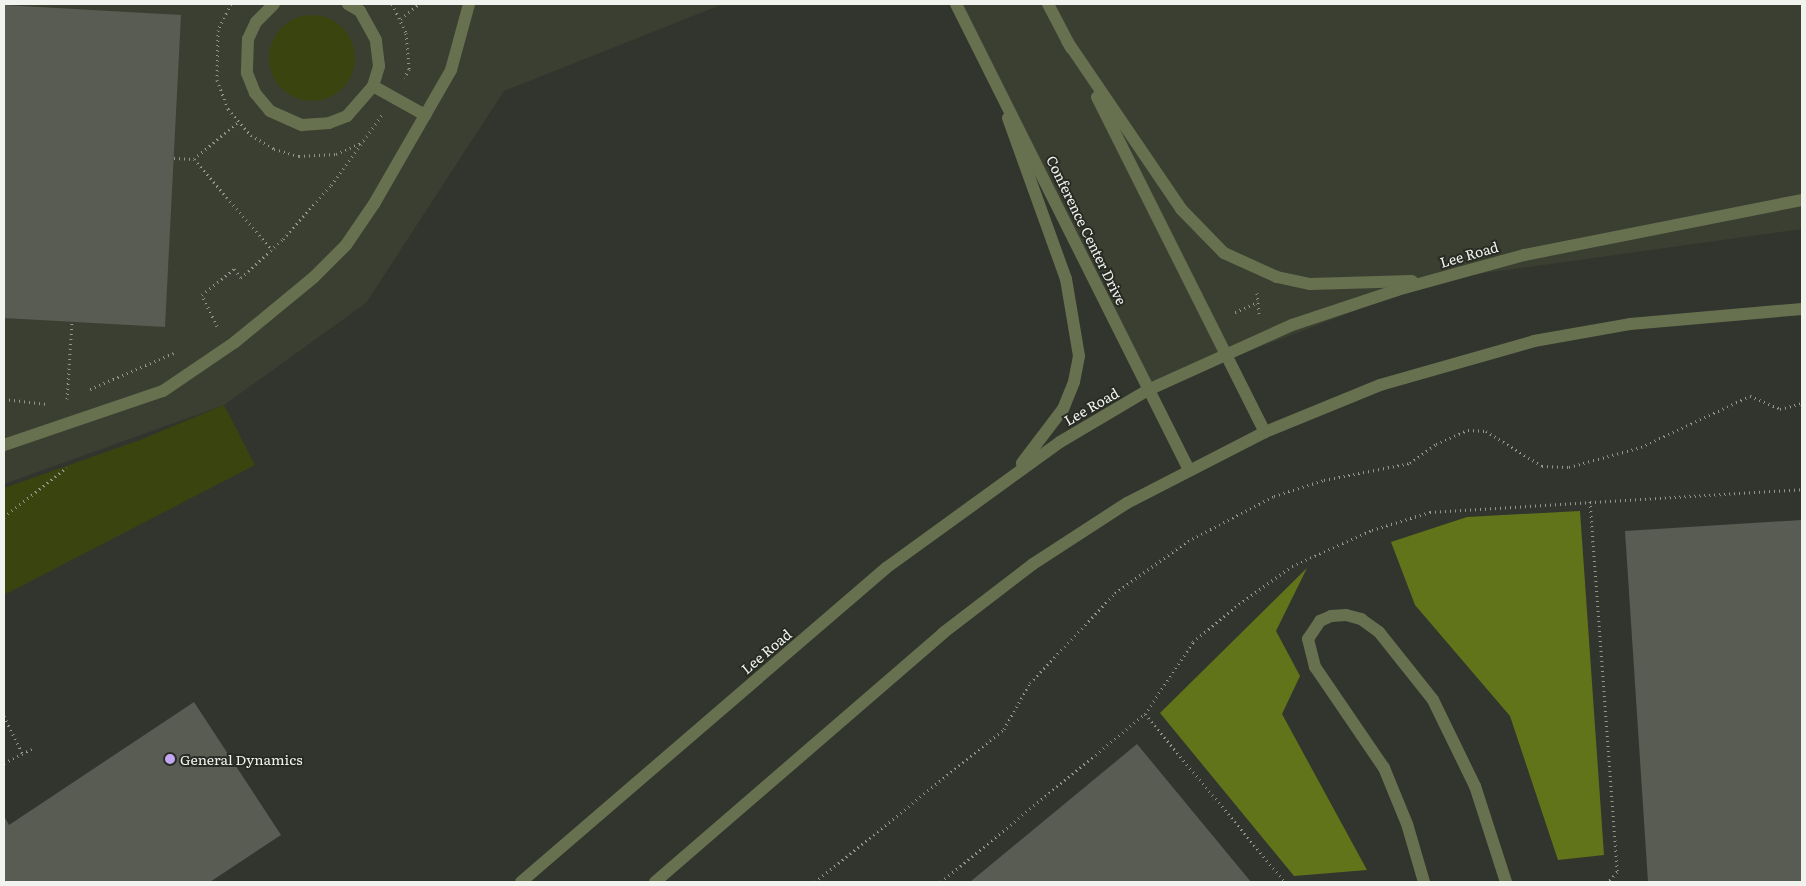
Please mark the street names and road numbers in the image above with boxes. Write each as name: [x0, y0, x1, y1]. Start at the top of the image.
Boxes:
street label: Conference Center Drive: [1044, 153, 1130, 307]
street label: Lee Road: [1438, 238, 1500, 270]
street label: Lee Road: [1061, 384, 1121, 428]
street label: Lee Road: [738, 625, 794, 677]

